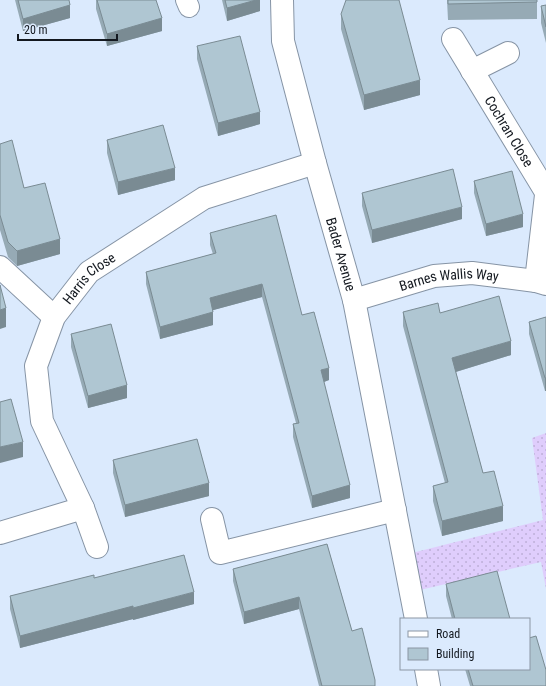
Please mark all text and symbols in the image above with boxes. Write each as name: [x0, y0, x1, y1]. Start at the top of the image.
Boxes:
scale bar: [18, 16, 117, 42]
text: 20 m: [24, 23, 48, 37]
street label: Cochran Close: [481, 93, 537, 170]
street label: Bader Avenue: [323, 216, 359, 293]
street label: Harris Close: [59, 249, 119, 307]
street label: Barnes Wallis Way: [397, 265, 500, 294]
legend: [400, 618, 530, 670]
text: Road: [436, 627, 460, 641]
text: Building: [436, 647, 474, 661]

